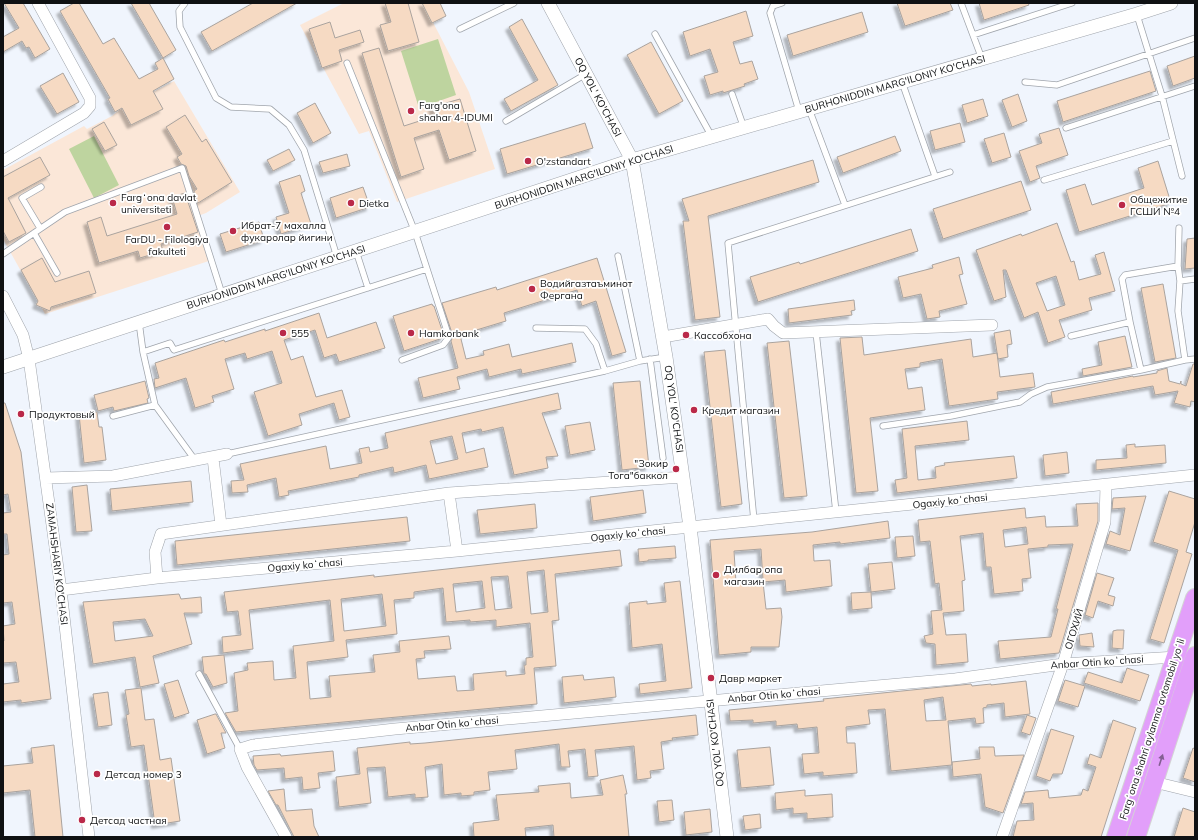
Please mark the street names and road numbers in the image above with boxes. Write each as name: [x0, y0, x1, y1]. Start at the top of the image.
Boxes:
street label: BURHONIDDIN MARG'ILONIY KO'CHASI: [803, 52, 987, 116]
street label: OQ YOL' KO'CHASI: [572, 55, 624, 139]
street label: BURHONIDDIN MARG'ILONIY KO'CHASI: [493, 142, 675, 212]
street label: BURHONIDDIN MARG'ILONIY KO'CHASI: [185, 242, 367, 312]
street label: OQ YOL' KO'CHASI: [661, 364, 687, 454]
street label: Ogaxiy koʻchasi: [912, 491, 988, 511]
street label: ZAMAHSHARIY KO'CHASI: [43, 502, 71, 626]
street label: Ogaxiy koʻchasi: [590, 524, 666, 544]
street label: Ogaxiy koʻchasi: [267, 555, 343, 575]
street label: ОГОХИЙ: [1062, 607, 1086, 651]
street label: Fargʻona shahri aylanma avtomobil yoʻli: [1117, 637, 1187, 821]
street label: Anbar Otin koʻchasi: [1050, 652, 1144, 672]
street label: Anbar Otin koʻchasi: [727, 684, 821, 706]
street label: OQ YOL' KO'CHASI: [703, 698, 727, 788]
street label: Anbar Otin koʻchasi: [405, 713, 499, 735]

